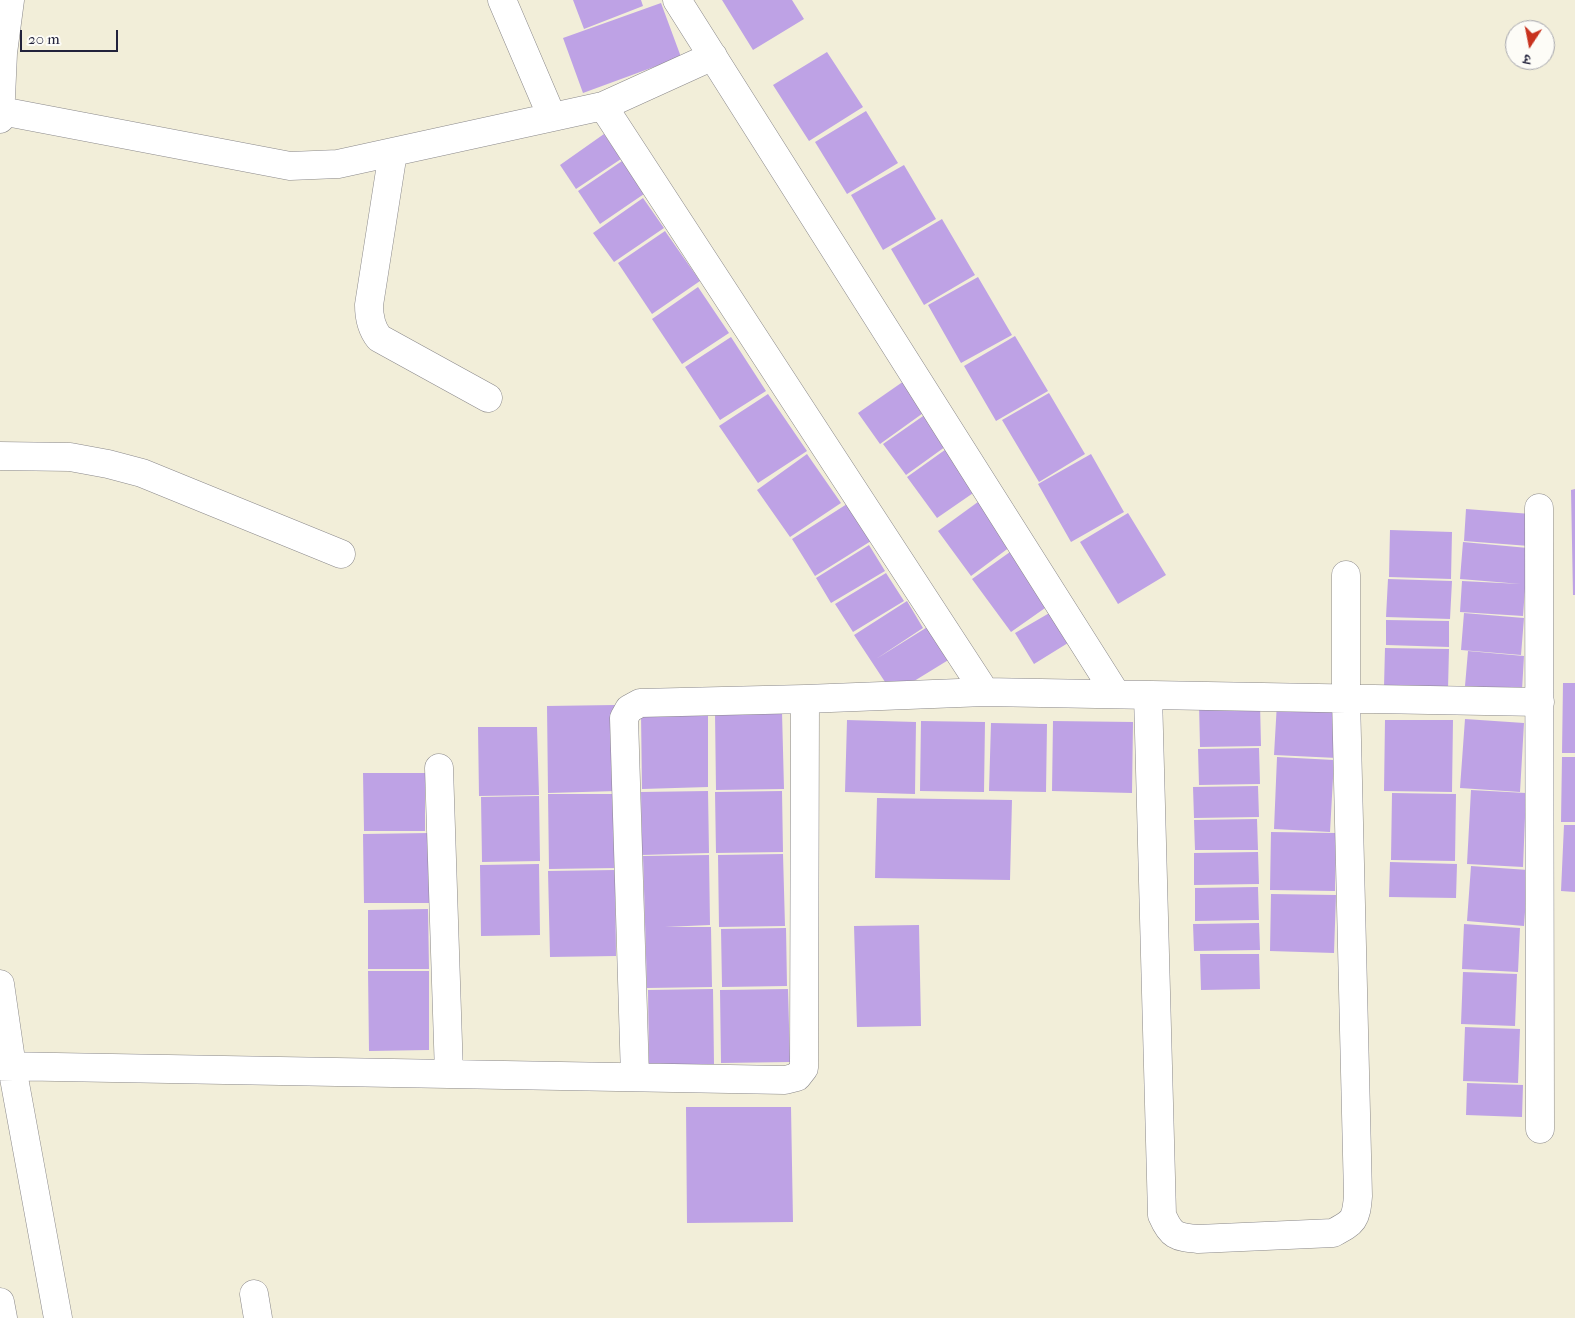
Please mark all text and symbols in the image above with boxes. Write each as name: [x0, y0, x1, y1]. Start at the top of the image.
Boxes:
scale bar: [22, 20, 120, 52]
north arrow: [1505, 20, 1555, 70]
text: 20 m: [28, 30, 60, 48]
text: उ: [1522, 50, 1532, 68]

